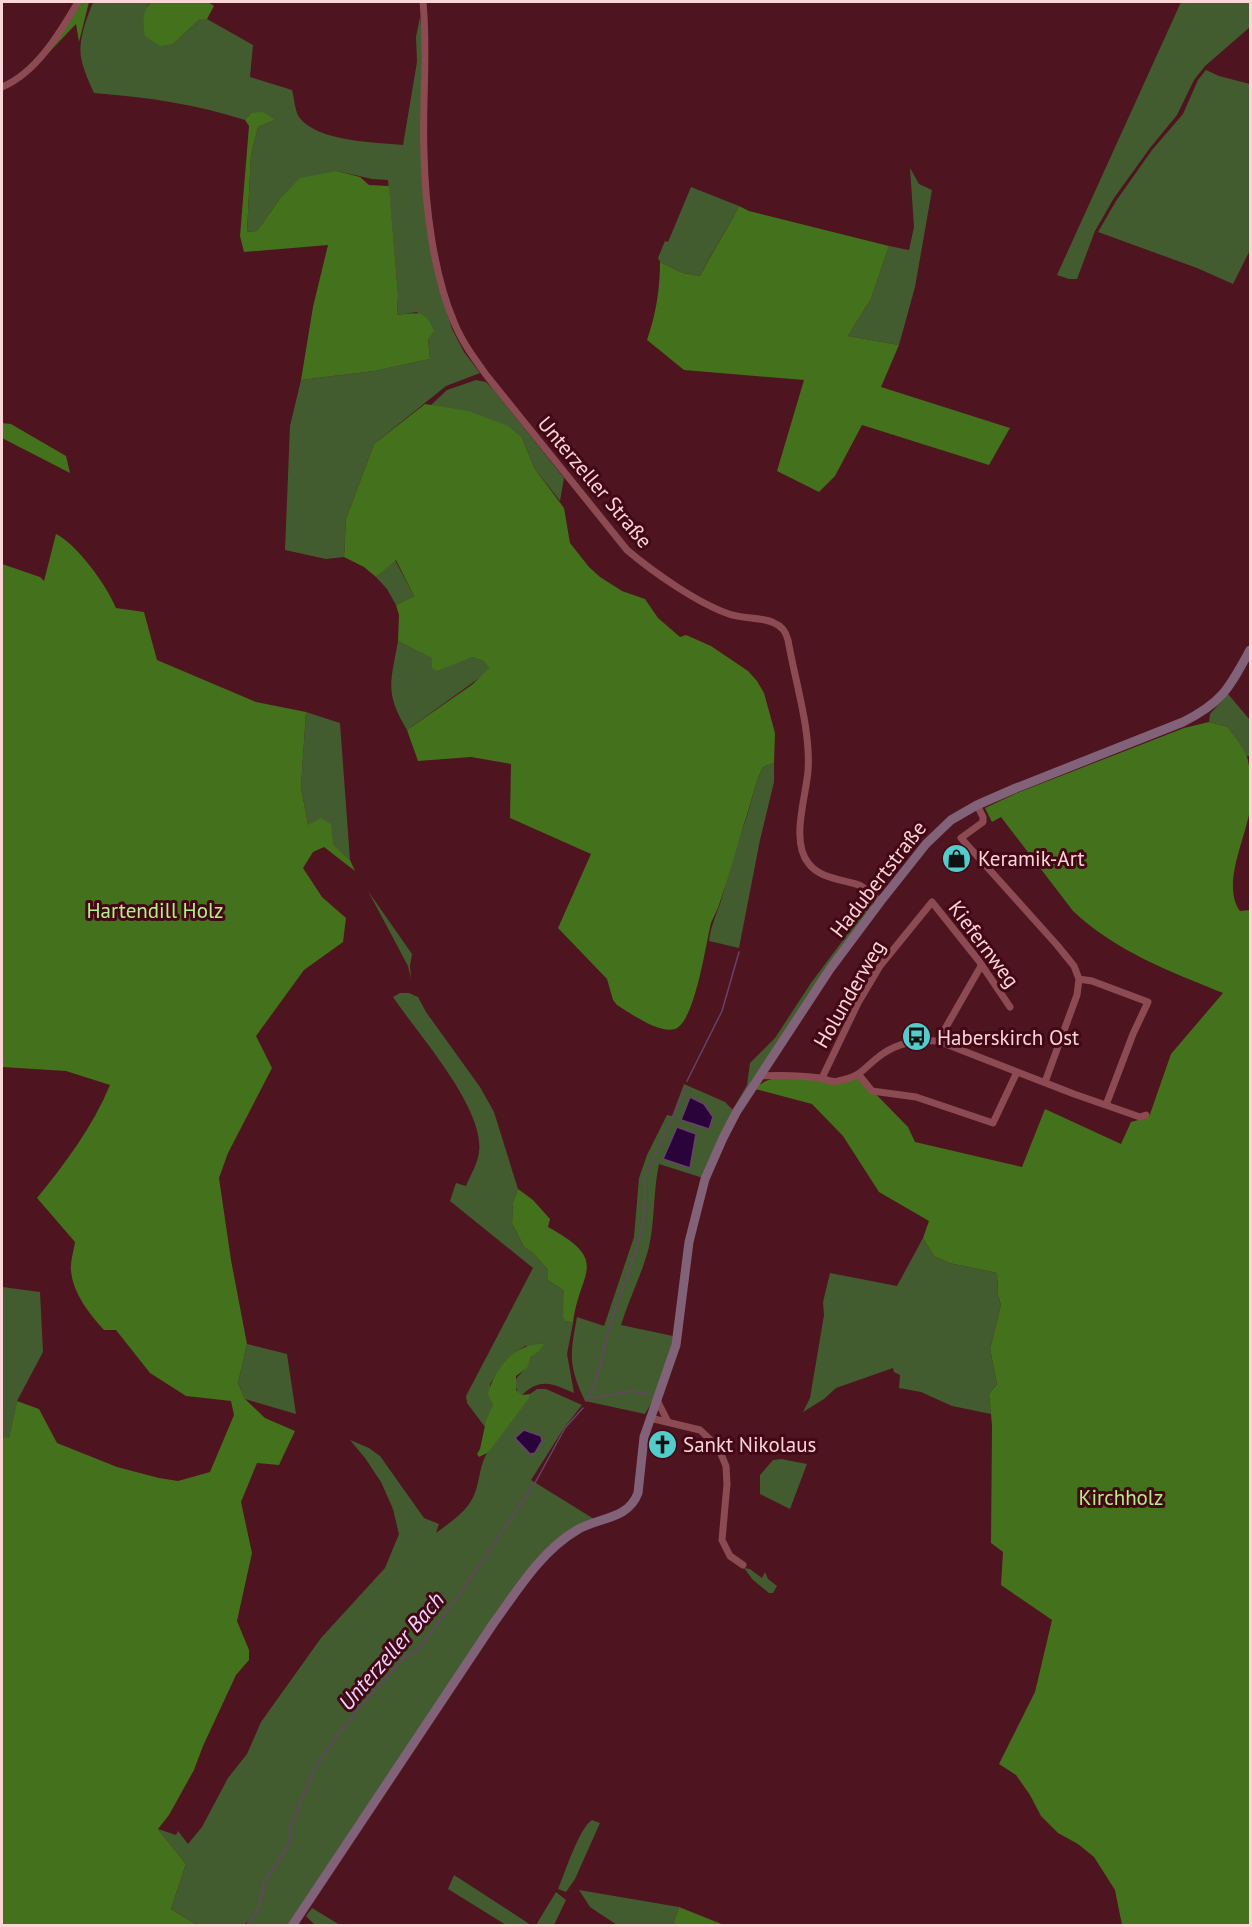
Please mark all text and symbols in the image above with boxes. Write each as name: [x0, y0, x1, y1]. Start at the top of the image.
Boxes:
street label: Unterzeller Straße: [532, 410, 658, 554]
street label: Hadubertstraße: [824, 815, 932, 943]
shop icon: Keramik-Art: [941, 842, 973, 874]
place label: Keramik-Art: [978, 845, 1085, 872]
street label: Kiefernweg: [943, 895, 1025, 993]
park label: Hartendill Holz: [86, 897, 224, 924]
street label: Holunderweg: [807, 935, 891, 1053]
bus stop icon: Haberskirch Ost: [900, 1021, 932, 1053]
place label: Haberskirch Ost: [937, 1024, 1079, 1051]
church icon: Sankt Nikolaus: [646, 1428, 678, 1460]
place label: Sankt Nikolaus: [683, 1431, 816, 1458]
park label: Kirchholz: [1079, 1484, 1163, 1511]
water label: Unterzeller Bach: [332, 1586, 450, 1716]

